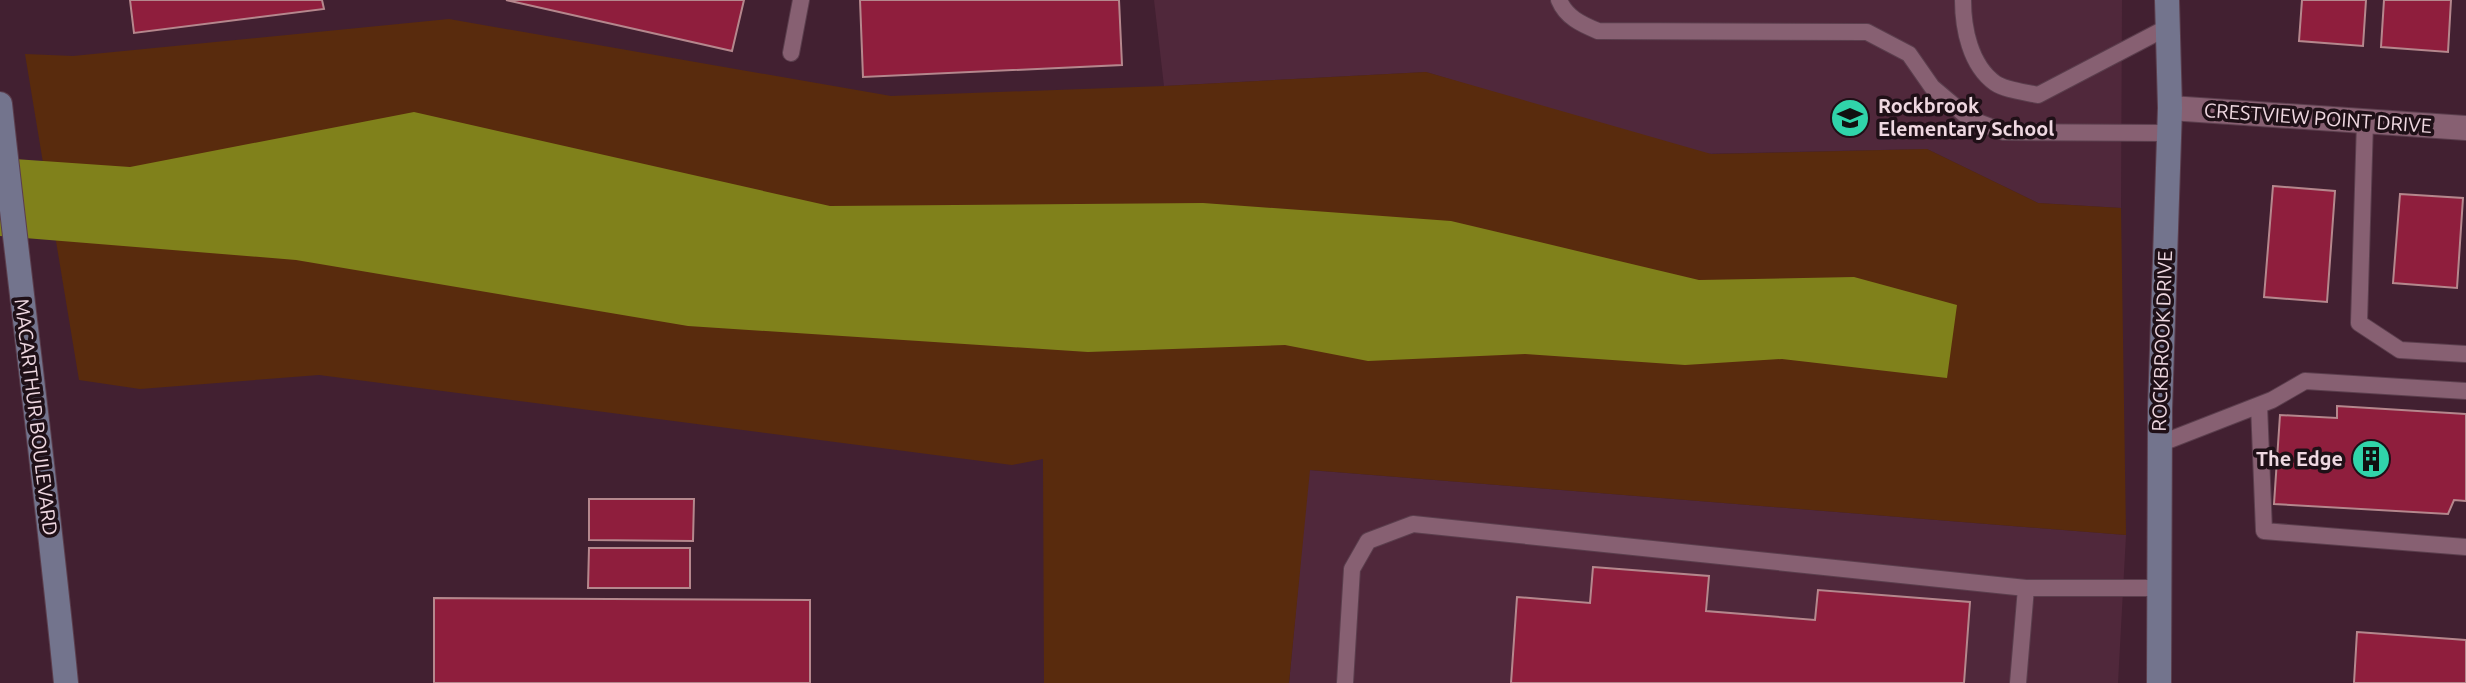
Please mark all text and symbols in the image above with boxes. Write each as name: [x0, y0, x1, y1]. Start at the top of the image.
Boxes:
place label: Rockbrook Elementary School: [1878, 94, 2054, 140]
school or university icon: Rockbrook Elementary School: [1829, 97, 1871, 139]
street label: CRESTVIEW POINT DRIVE: [2203, 98, 2433, 137]
street label: ROCKBROOK DRIVE: [2147, 250, 2176, 432]
street label: MACARTHUR BOULEVARD: [11, 297, 62, 537]
building icon: The Edge: [2350, 438, 2392, 480]
place label: The Edge: [2256, 447, 2343, 470]

